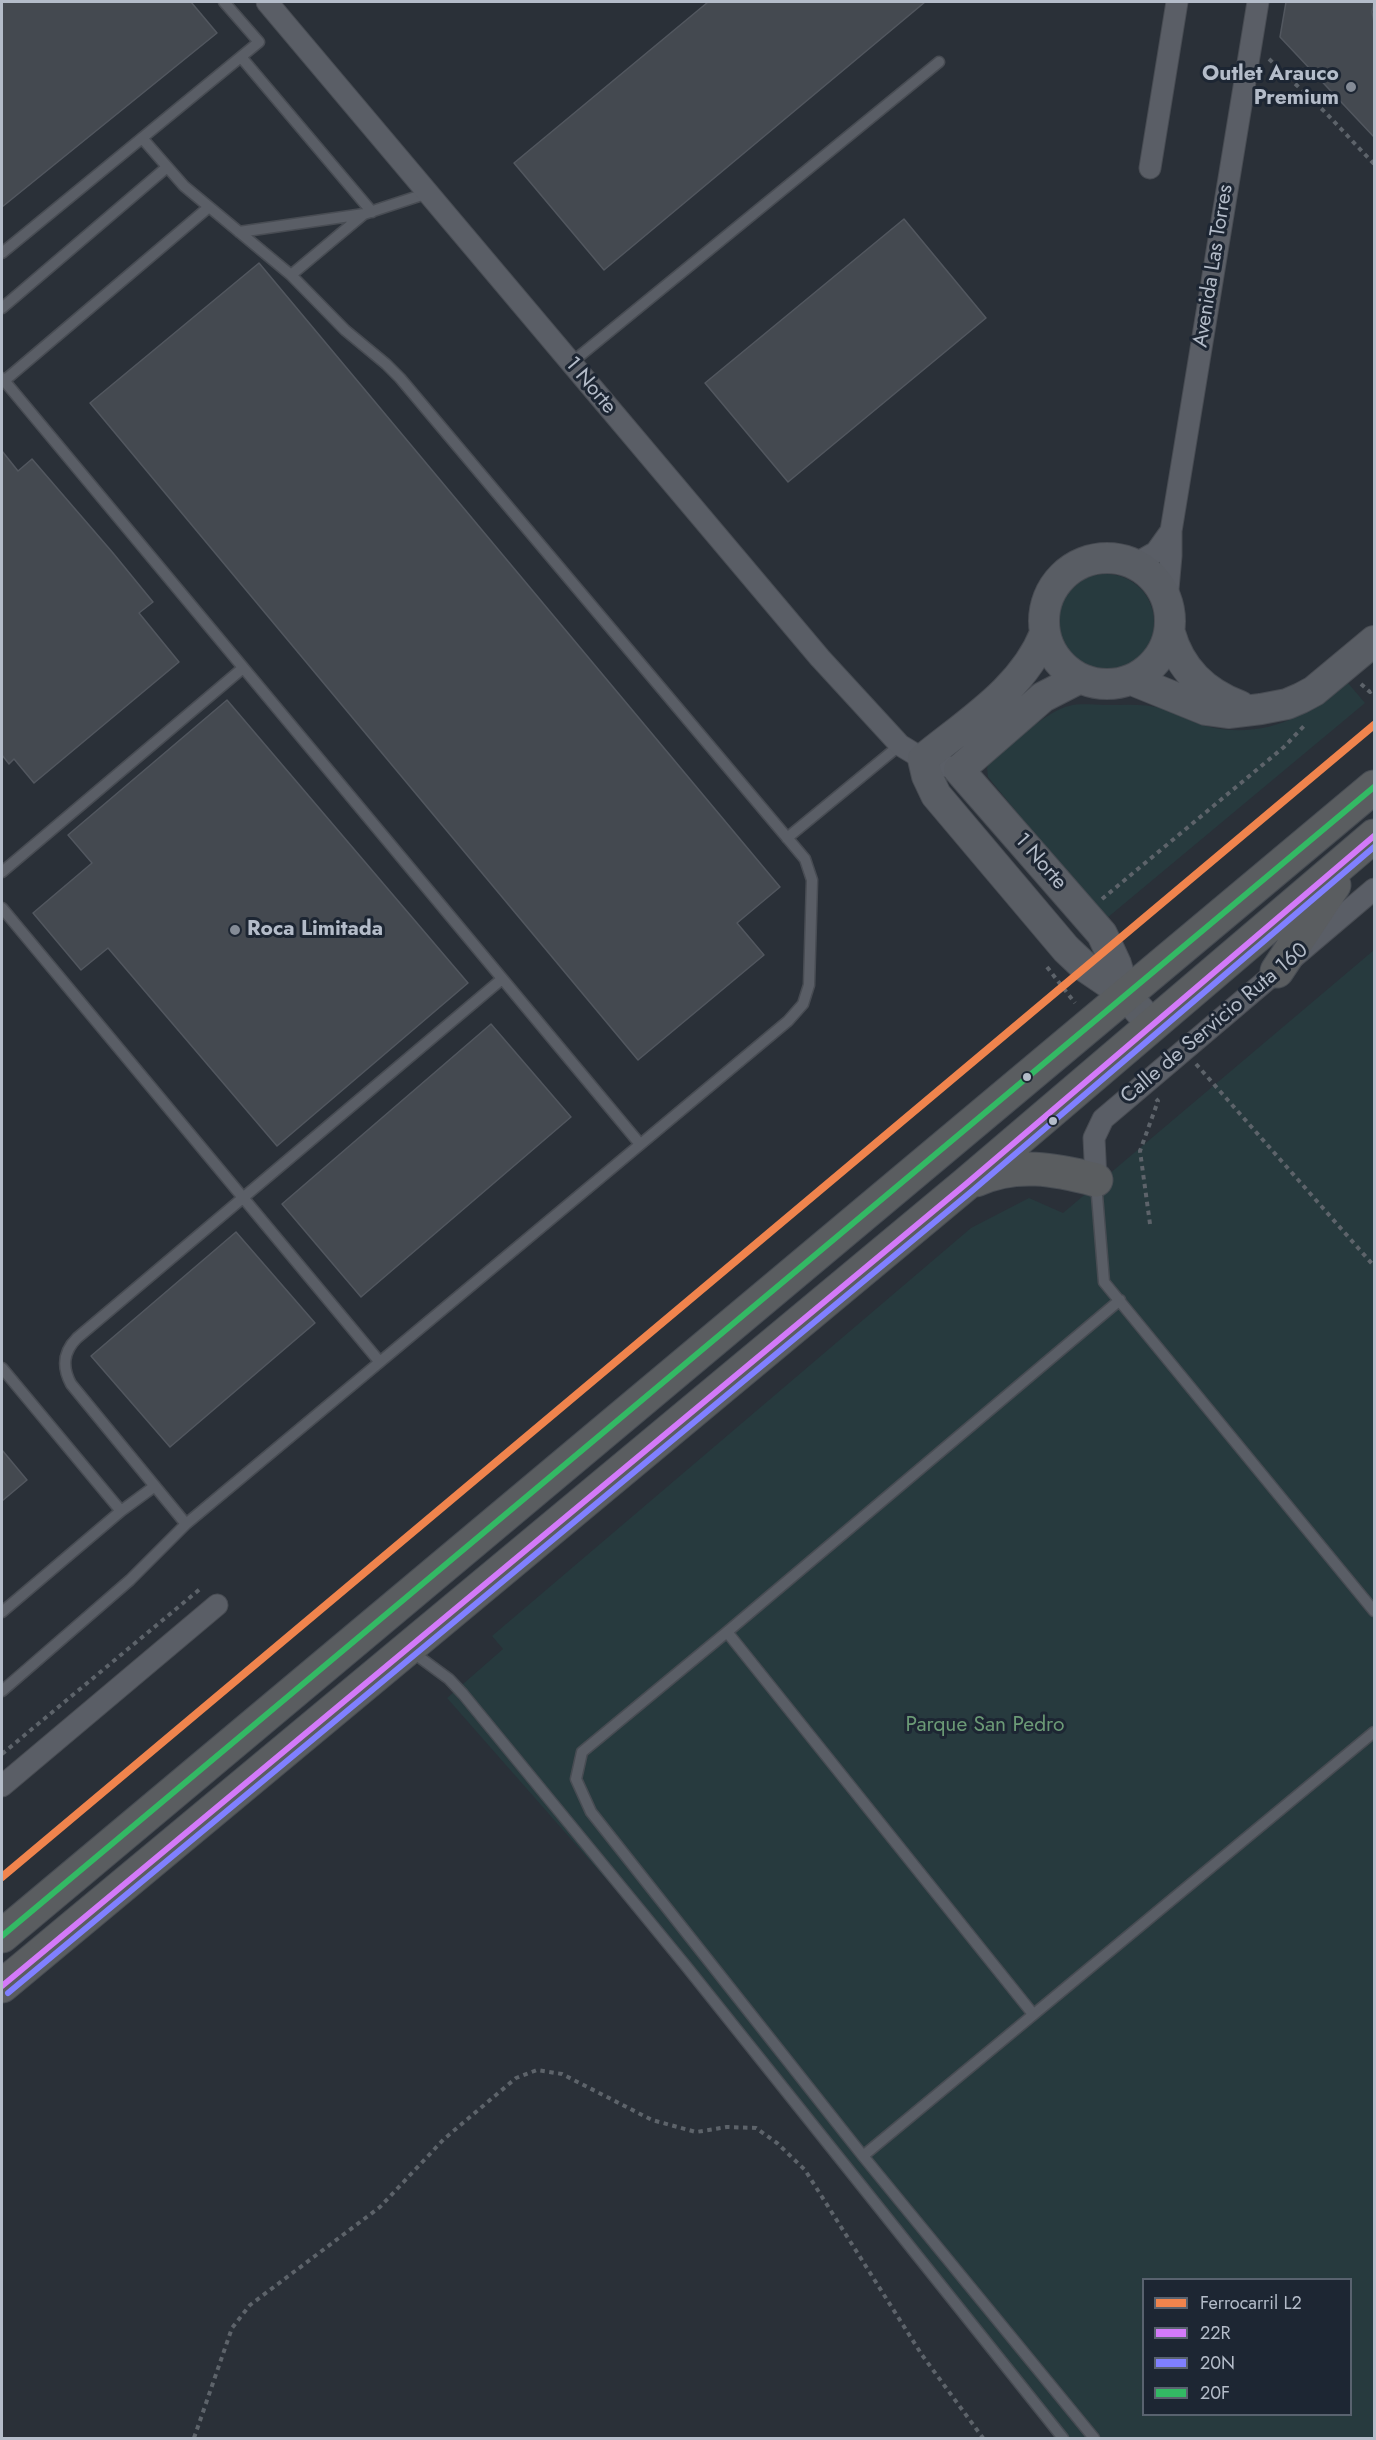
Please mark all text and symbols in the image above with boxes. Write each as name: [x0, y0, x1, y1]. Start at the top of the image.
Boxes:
place label: Outlet Arauco Premium: [1202, 62, 1339, 112]
marker: Outlet Arauco Premium: [1344, 80, 1358, 94]
street label: Avenida Las Torres: [1189, 183, 1239, 349]
street label: 1 Norte: [559, 352, 621, 420]
street label: 1 Norte: [1009, 829, 1071, 895]
place label: Roca Limitada: [247, 917, 383, 943]
marker: Roca Limitada: [228, 923, 242, 937]
street label: Calle de Servicio Ruta 160: [1116, 938, 1314, 1110]
unlabelled marker: [1021, 1071, 1033, 1083]
unlabelled marker: [1047, 1115, 1059, 1127]
park label: Parque San Pedro: [906, 1713, 1064, 1739]
legend: [1142, 2278, 1352, 2416]
text: Ferrocarril L2: [1200, 2290, 1302, 2316]
text: 22R: [1200, 2320, 1231, 2346]
text: 20N: [1200, 2350, 1235, 2376]
text: 20F: [1200, 2380, 1230, 2406]

